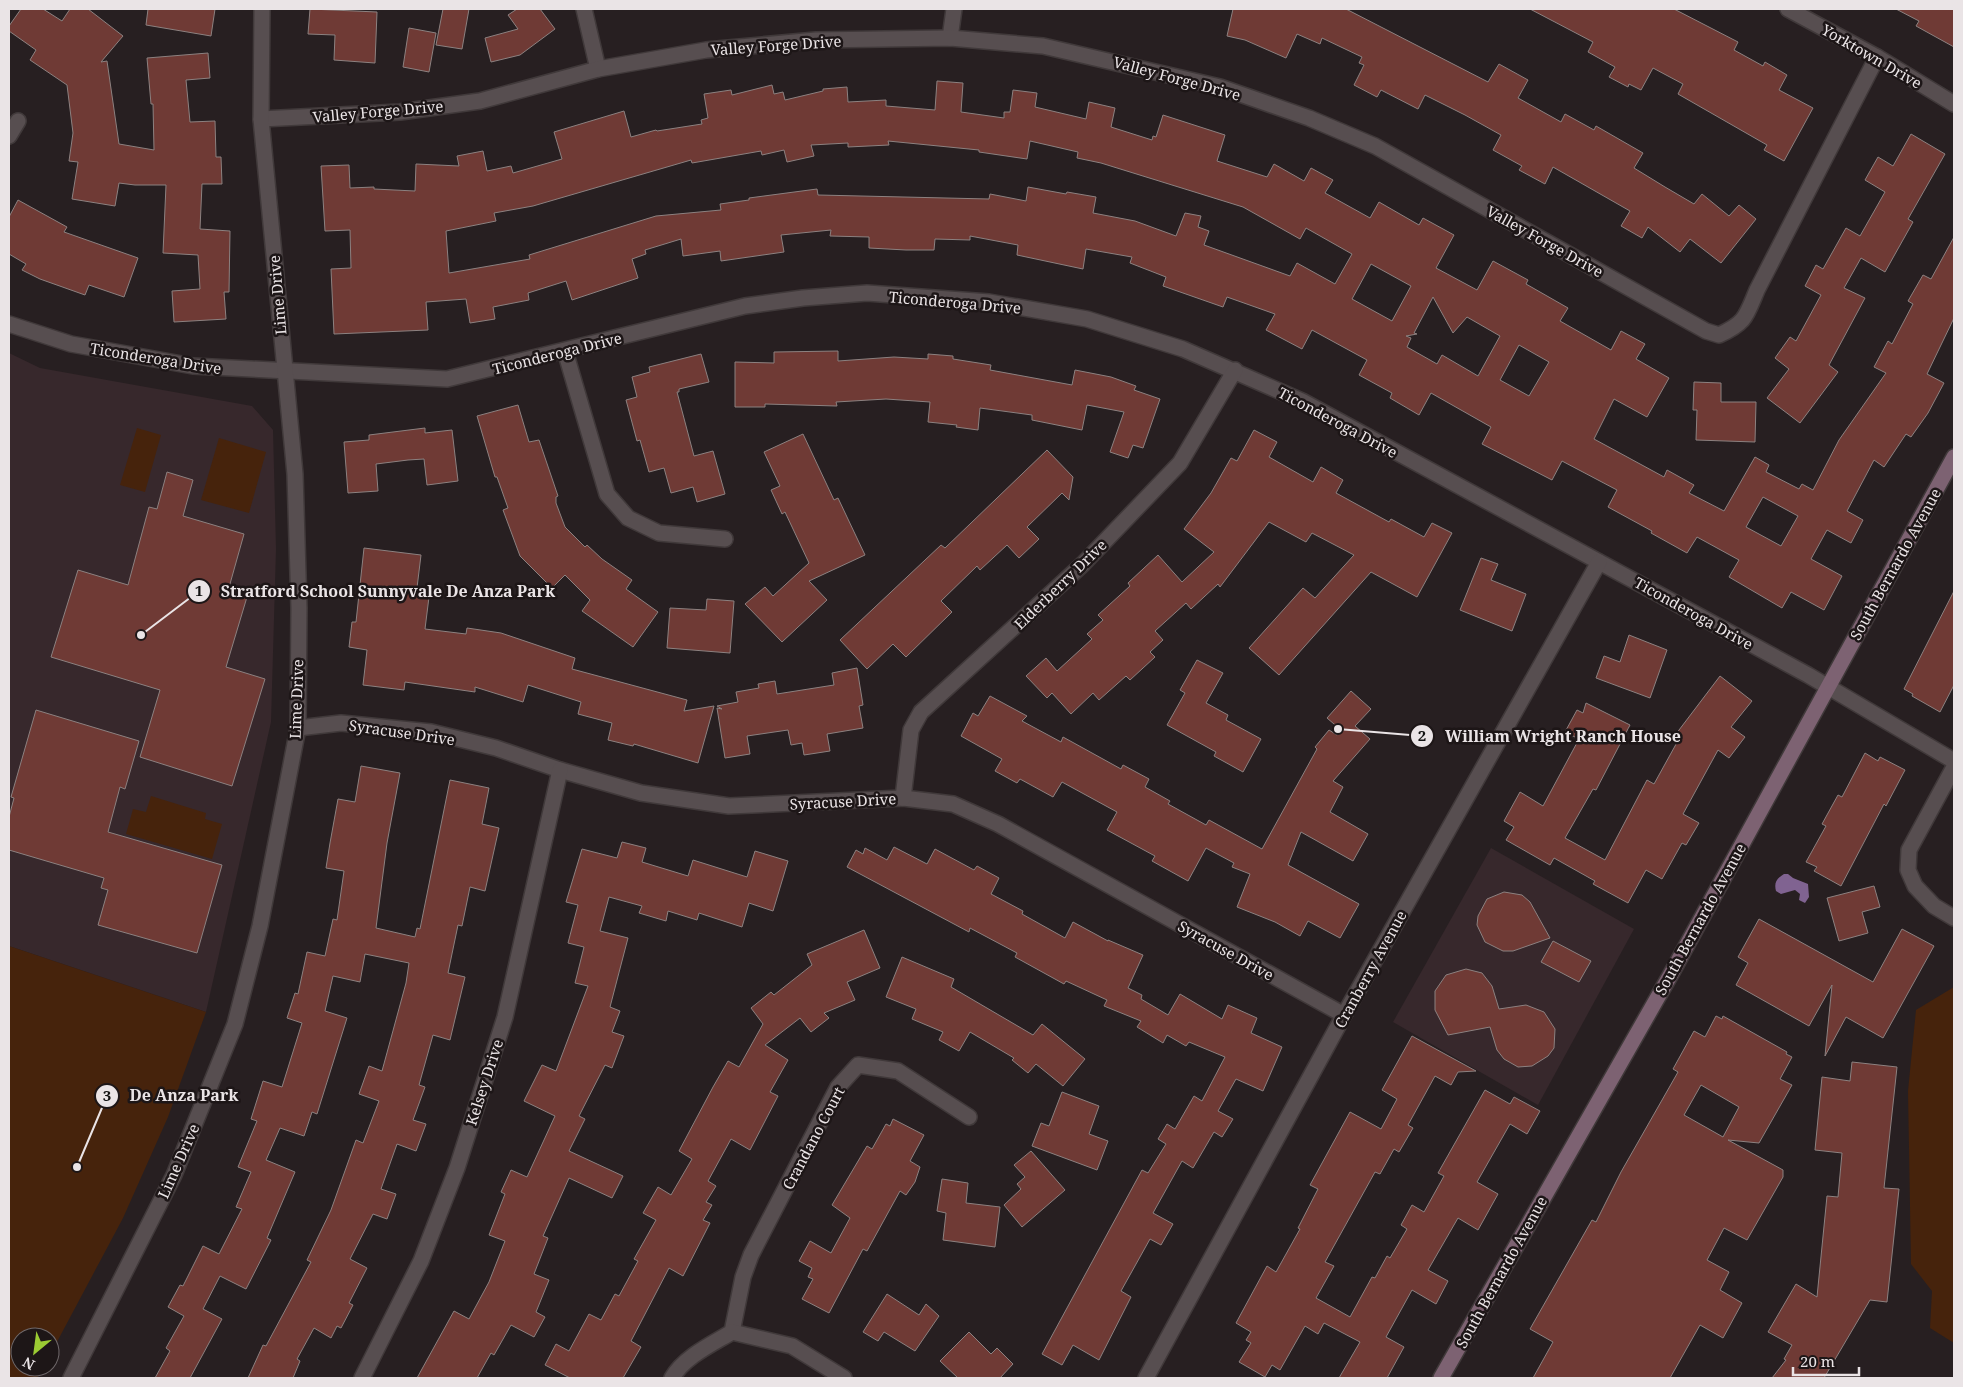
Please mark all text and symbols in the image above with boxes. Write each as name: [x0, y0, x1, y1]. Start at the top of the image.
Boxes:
street label: Yorktown Drive: [1817, 19, 1926, 93]
street label: Valley Forge Drive: [710, 30, 842, 60]
street label: Valley Forge Drive: [1111, 51, 1243, 105]
street label: Valley Forge Drive: [312, 95, 444, 127]
street label: Valley Forge Drive: [1483, 201, 1607, 281]
street label: Lime Drive: [264, 254, 290, 336]
street label: Ticonderoga Drive: [888, 286, 1022, 318]
street label: Ticonderoga Drive: [490, 327, 624, 379]
street label: Ticonderoga Drive: [89, 338, 223, 378]
street label: Ticonderoga Drive: [1275, 382, 1401, 462]
street label: South Bernardo Avenue: [1845, 485, 1945, 643]
street label: Elderberry Drive: [1009, 535, 1111, 633]
street label: Ticonderoga Drive: [1631, 572, 1757, 654]
callout: Stratford School Sunnyvale De Anza Park: [186, 576, 565, 607]
text: 1: [195, 580, 203, 600]
text: Stratford School Sunnyvale De Anza Park: [221, 580, 556, 602]
street label: Lime Drive: [285, 659, 307, 739]
street label: Syracuse Drive: [348, 715, 456, 749]
callout: William Wright Ranch House: [1410, 721, 1691, 752]
text: 2: [1418, 725, 1426, 745]
text: William Wright Ranch House: [1445, 725, 1681, 747]
street label: Syracuse Drive: [789, 788, 897, 814]
street label: South Bernardo Avenue: [1650, 840, 1750, 998]
street label: Cranberry Avenue: [1329, 907, 1411, 1031]
street label: Syracuse Drive: [1175, 915, 1277, 985]
street label: Kelsey Drive: [461, 1036, 507, 1128]
callout: De Anza Park: [95, 1080, 249, 1111]
street label: Crandano Court: [777, 1083, 849, 1193]
text: De Anza Park: [130, 1084, 239, 1106]
text: 3: [103, 1085, 111, 1105]
street label: Lime Drive: [153, 1121, 203, 1201]
street label: South Bernardo Avenue: [1451, 1193, 1551, 1351]
north arrow: [10, 1327, 60, 1377]
scale bar: [1793, 1344, 1859, 1376]
text: 20 m: [1800, 1351, 1835, 1371]
text: N: [19, 1353, 38, 1375]

